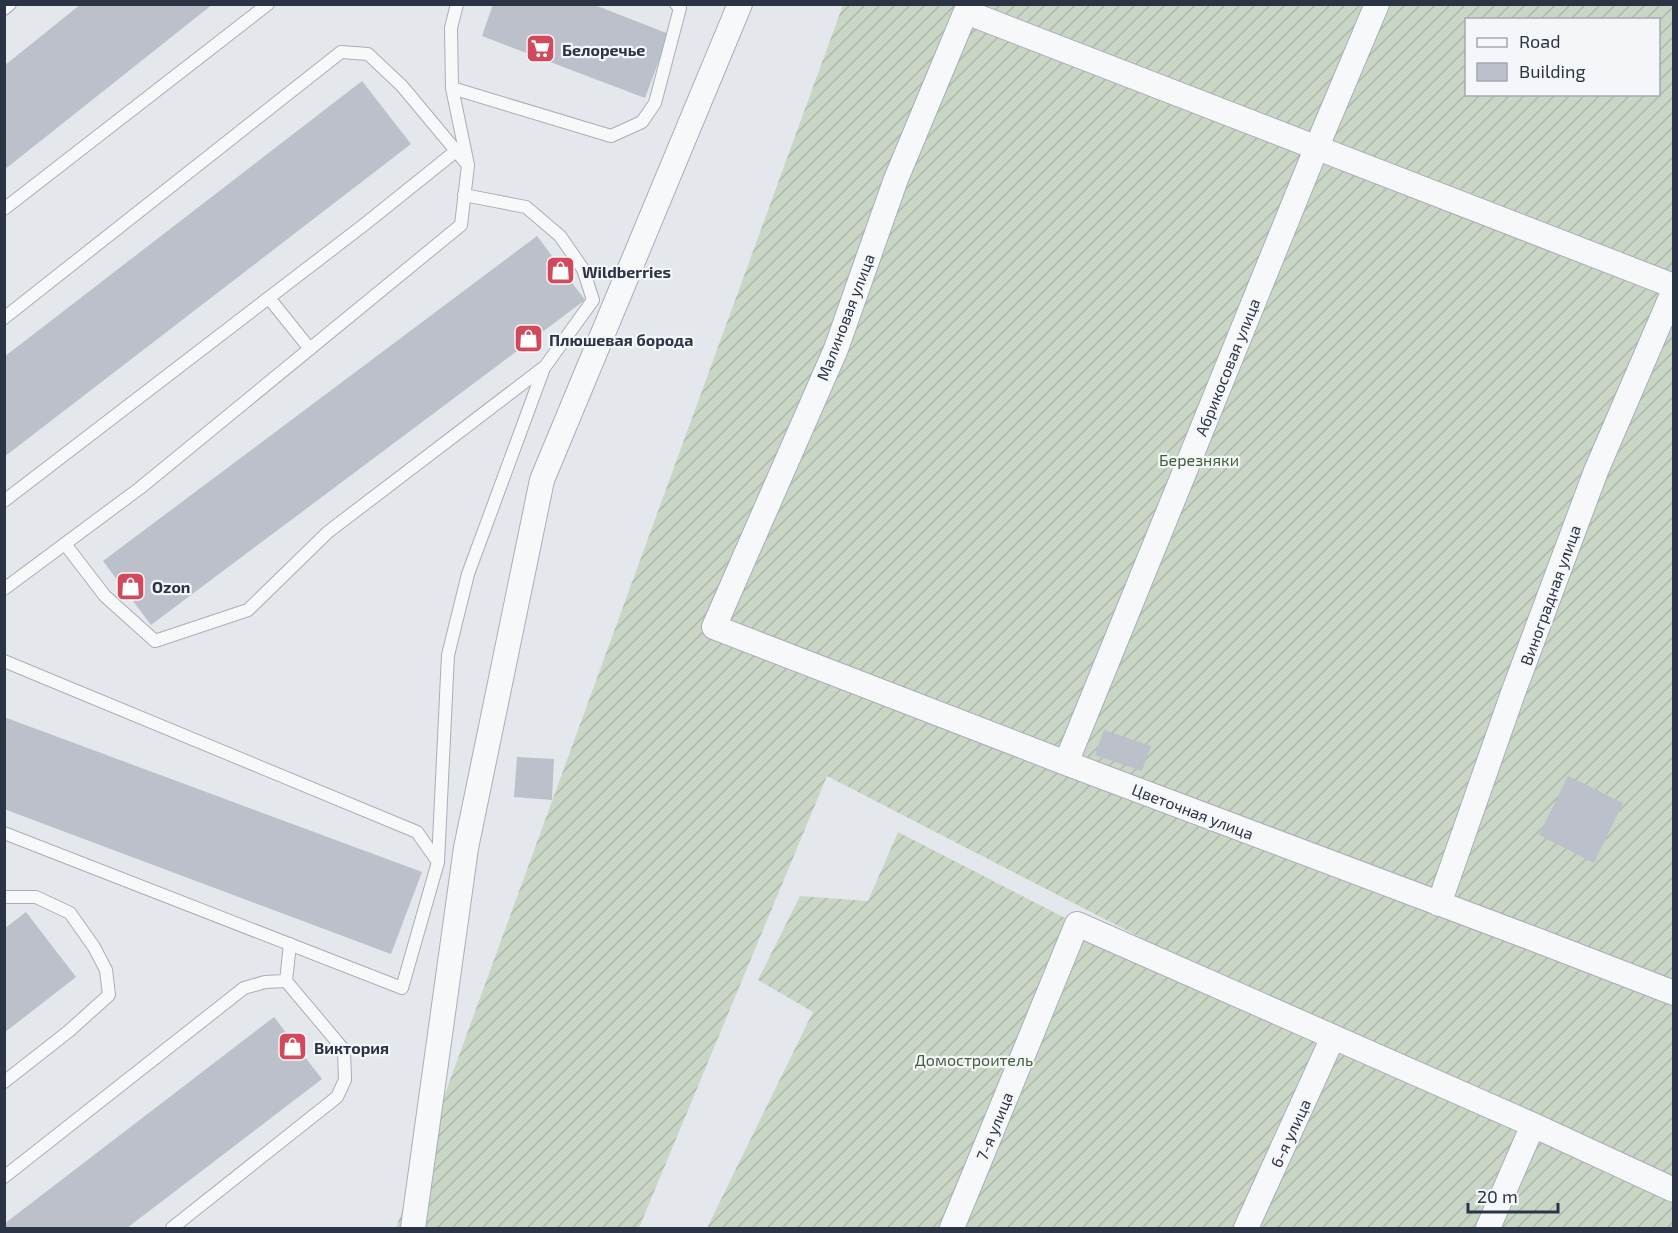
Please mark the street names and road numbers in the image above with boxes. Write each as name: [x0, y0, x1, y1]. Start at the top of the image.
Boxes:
street label: Малиновая улица: [812, 251, 879, 383]
street label: Абрикосовая улица: [1191, 295, 1264, 439]
street label: Виноградная улица: [1516, 522, 1585, 668]
street label: Цветочная улица: [1129, 779, 1256, 844]
street label: 7-я улица: [972, 1089, 1017, 1163]
street label: 6-я улица: [1266, 1096, 1315, 1171]

